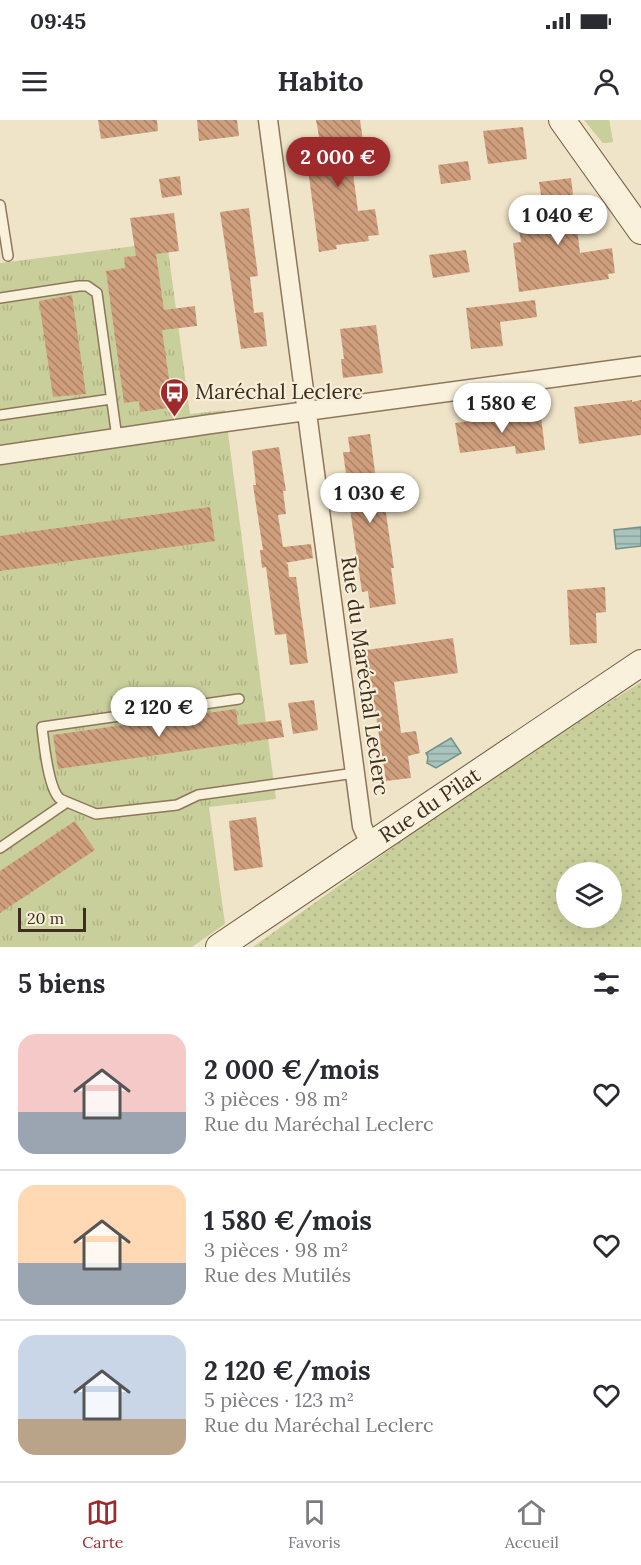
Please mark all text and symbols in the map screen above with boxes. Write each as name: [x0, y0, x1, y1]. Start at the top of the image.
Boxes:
text: 09:45: [30, 7, 86, 35]
text: Habito: [277, 64, 364, 98]
icon: menu: [18, 65, 51, 98]
icon: person: [590, 65, 623, 98]
pin: 2 000 €: [283, 137, 393, 188]
text: 2 000 €: [300, 144, 376, 169]
pin: 1 040 €: [503, 195, 613, 246]
text: 1 040 €: [522, 202, 594, 227]
bus stop icon: Maréchal Leclerc: [158, 376, 190, 418]
place label: Maréchal Leclerc: [195, 378, 363, 405]
pin: 1 580 €: [447, 383, 557, 434]
text: 1 580 €: [467, 390, 537, 415]
pin: 1 030 €: [315, 473, 425, 524]
text: 1 030 €: [334, 480, 406, 505]
street label: Rue du Maréchal Leclerc: [335, 555, 396, 797]
pin: 2 120 €: [104, 687, 214, 738]
text: 2 120 €: [125, 694, 193, 719]
street label: Rue du Pilat: [374, 761, 486, 848]
map controls: [556, 862, 622, 928]
button: layers: [556, 862, 622, 928]
scale bar: [18, 905, 86, 932]
text: 20 m: [27, 908, 64, 928]
text: 5 biens: [18, 967, 105, 1000]
icon: filters: [590, 967, 623, 1000]
text: 2 000 €/mois: [204, 1053, 379, 1086]
icon: home: [66, 1058, 138, 1130]
icon: heart: [590, 1078, 623, 1111]
text: 3 pièces · 98 m²: [204, 1086, 349, 1111]
text: Rue du Maréchal Leclerc: [204, 1111, 434, 1136]
text: 1 580 €/mois: [204, 1204, 372, 1237]
icon: home: [66, 1209, 138, 1281]
icon: heart: [590, 1229, 623, 1262]
text: 3 pièces · 98 m²: [204, 1237, 349, 1262]
text: Rue des Mutilés: [204, 1262, 351, 1287]
text: 2 120 €/mois: [204, 1354, 371, 1387]
icon: home: [66, 1359, 138, 1431]
icon: heart: [590, 1379, 623, 1412]
text: 5 pièces · 123 m²: [204, 1387, 354, 1412]
text: Rue du Maréchal Leclerc: [204, 1412, 434, 1437]
tab: Carte: [82, 1496, 124, 1552]
tab: Favoris: [288, 1496, 340, 1552]
tab: Accueil: [505, 1496, 559, 1552]

